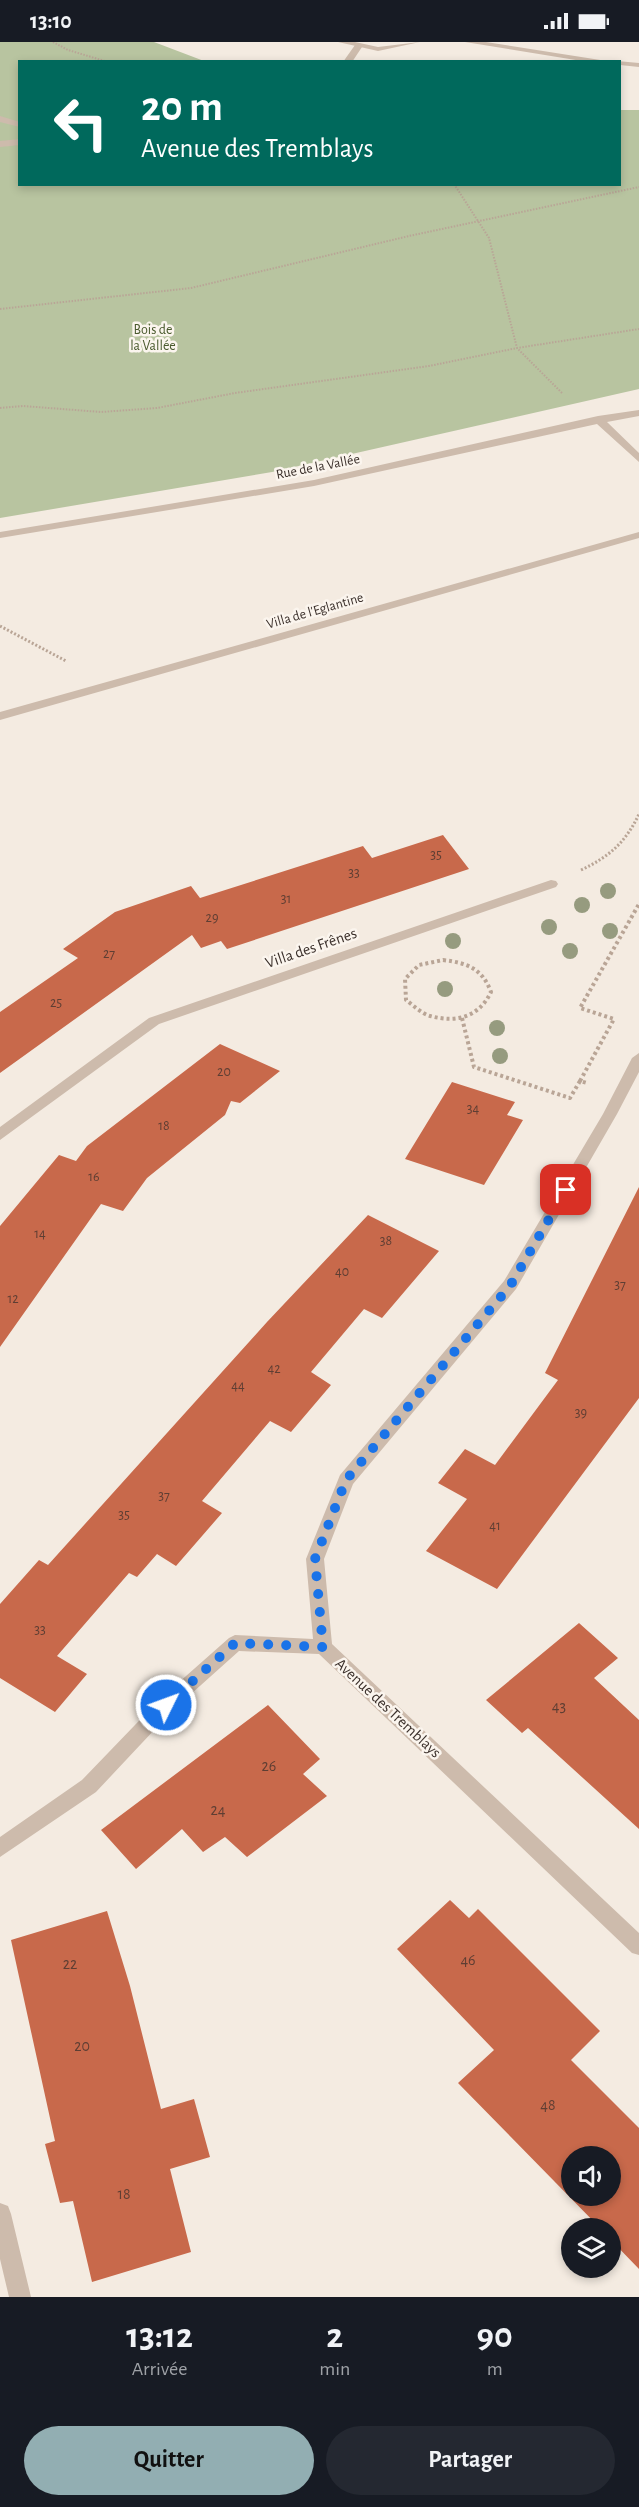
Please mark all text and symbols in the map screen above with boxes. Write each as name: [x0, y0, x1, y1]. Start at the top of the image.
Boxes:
text: 13:10: [30, 10, 72, 32]
icon: left: [42, 84, 120, 162]
text: 20 m: [141, 86, 223, 128]
text: Avenue des Tremblays: [141, 135, 373, 162]
park label: Bois de la Vallée: [130, 323, 176, 353]
street label: Rue de la Vallée: [275, 452, 361, 482]
street label: Villa de l'Eglantine: [265, 590, 365, 632]
house number: 35: [430, 848, 442, 862]
house number: 33: [348, 866, 360, 880]
house number: 31: [281, 892, 291, 906]
house number: 29: [206, 911, 218, 925]
street label: Villa des Frênes: [263, 925, 359, 971]
house number: 27: [103, 947, 115, 961]
house number: 25: [50, 996, 62, 1010]
house number: 20: [217, 1065, 231, 1079]
house number: 34: [467, 1102, 480, 1116]
house number: 18: [158, 1119, 170, 1133]
pin: [540, 1164, 591, 1215]
house number: 16: [88, 1170, 100, 1184]
icon: arrive: [549, 1173, 582, 1206]
house number: 14: [34, 1227, 46, 1241]
house number: 38: [380, 1234, 392, 1248]
house number: 40: [335, 1265, 349, 1279]
house number: 37: [614, 1278, 626, 1292]
house number: 12: [7, 1292, 19, 1306]
house number: 42: [267, 1362, 281, 1376]
house number: 44: [231, 1379, 245, 1393]
house number: 39: [575, 1406, 587, 1420]
house number: 37: [158, 1489, 170, 1503]
house number: 35: [118, 1508, 130, 1522]
house number: 41: [489, 1519, 501, 1533]
house number: 33: [34, 1623, 46, 1637]
street label: Avenue des Tremblays: [331, 1655, 444, 1762]
position arrow: [134, 1673, 198, 1737]
house number: 43: [552, 1698, 566, 1714]
house number: 26: [262, 1758, 276, 1774]
house number: 24: [211, 1802, 226, 1818]
house number: 46: [460, 1952, 476, 1968]
house number: 22: [63, 1956, 77, 1972]
house number: 20: [74, 2038, 90, 2054]
house number: 48: [540, 2097, 556, 2113]
map controls: [561, 2146, 621, 2278]
button: sound: [561, 2146, 621, 2206]
house number: 18: [117, 2186, 131, 2202]
button: layers: [561, 2218, 621, 2278]
text: 13:12: [126, 2318, 193, 2354]
text: 2: [326, 2318, 343, 2354]
text: 90: [477, 2318, 513, 2354]
text: Arrivée: [132, 2359, 187, 2379]
text: min: [319, 2359, 350, 2379]
text: m: [487, 2359, 503, 2379]
button: Quitter: [24, 2426, 314, 2495]
button: Partager: [326, 2426, 615, 2495]

